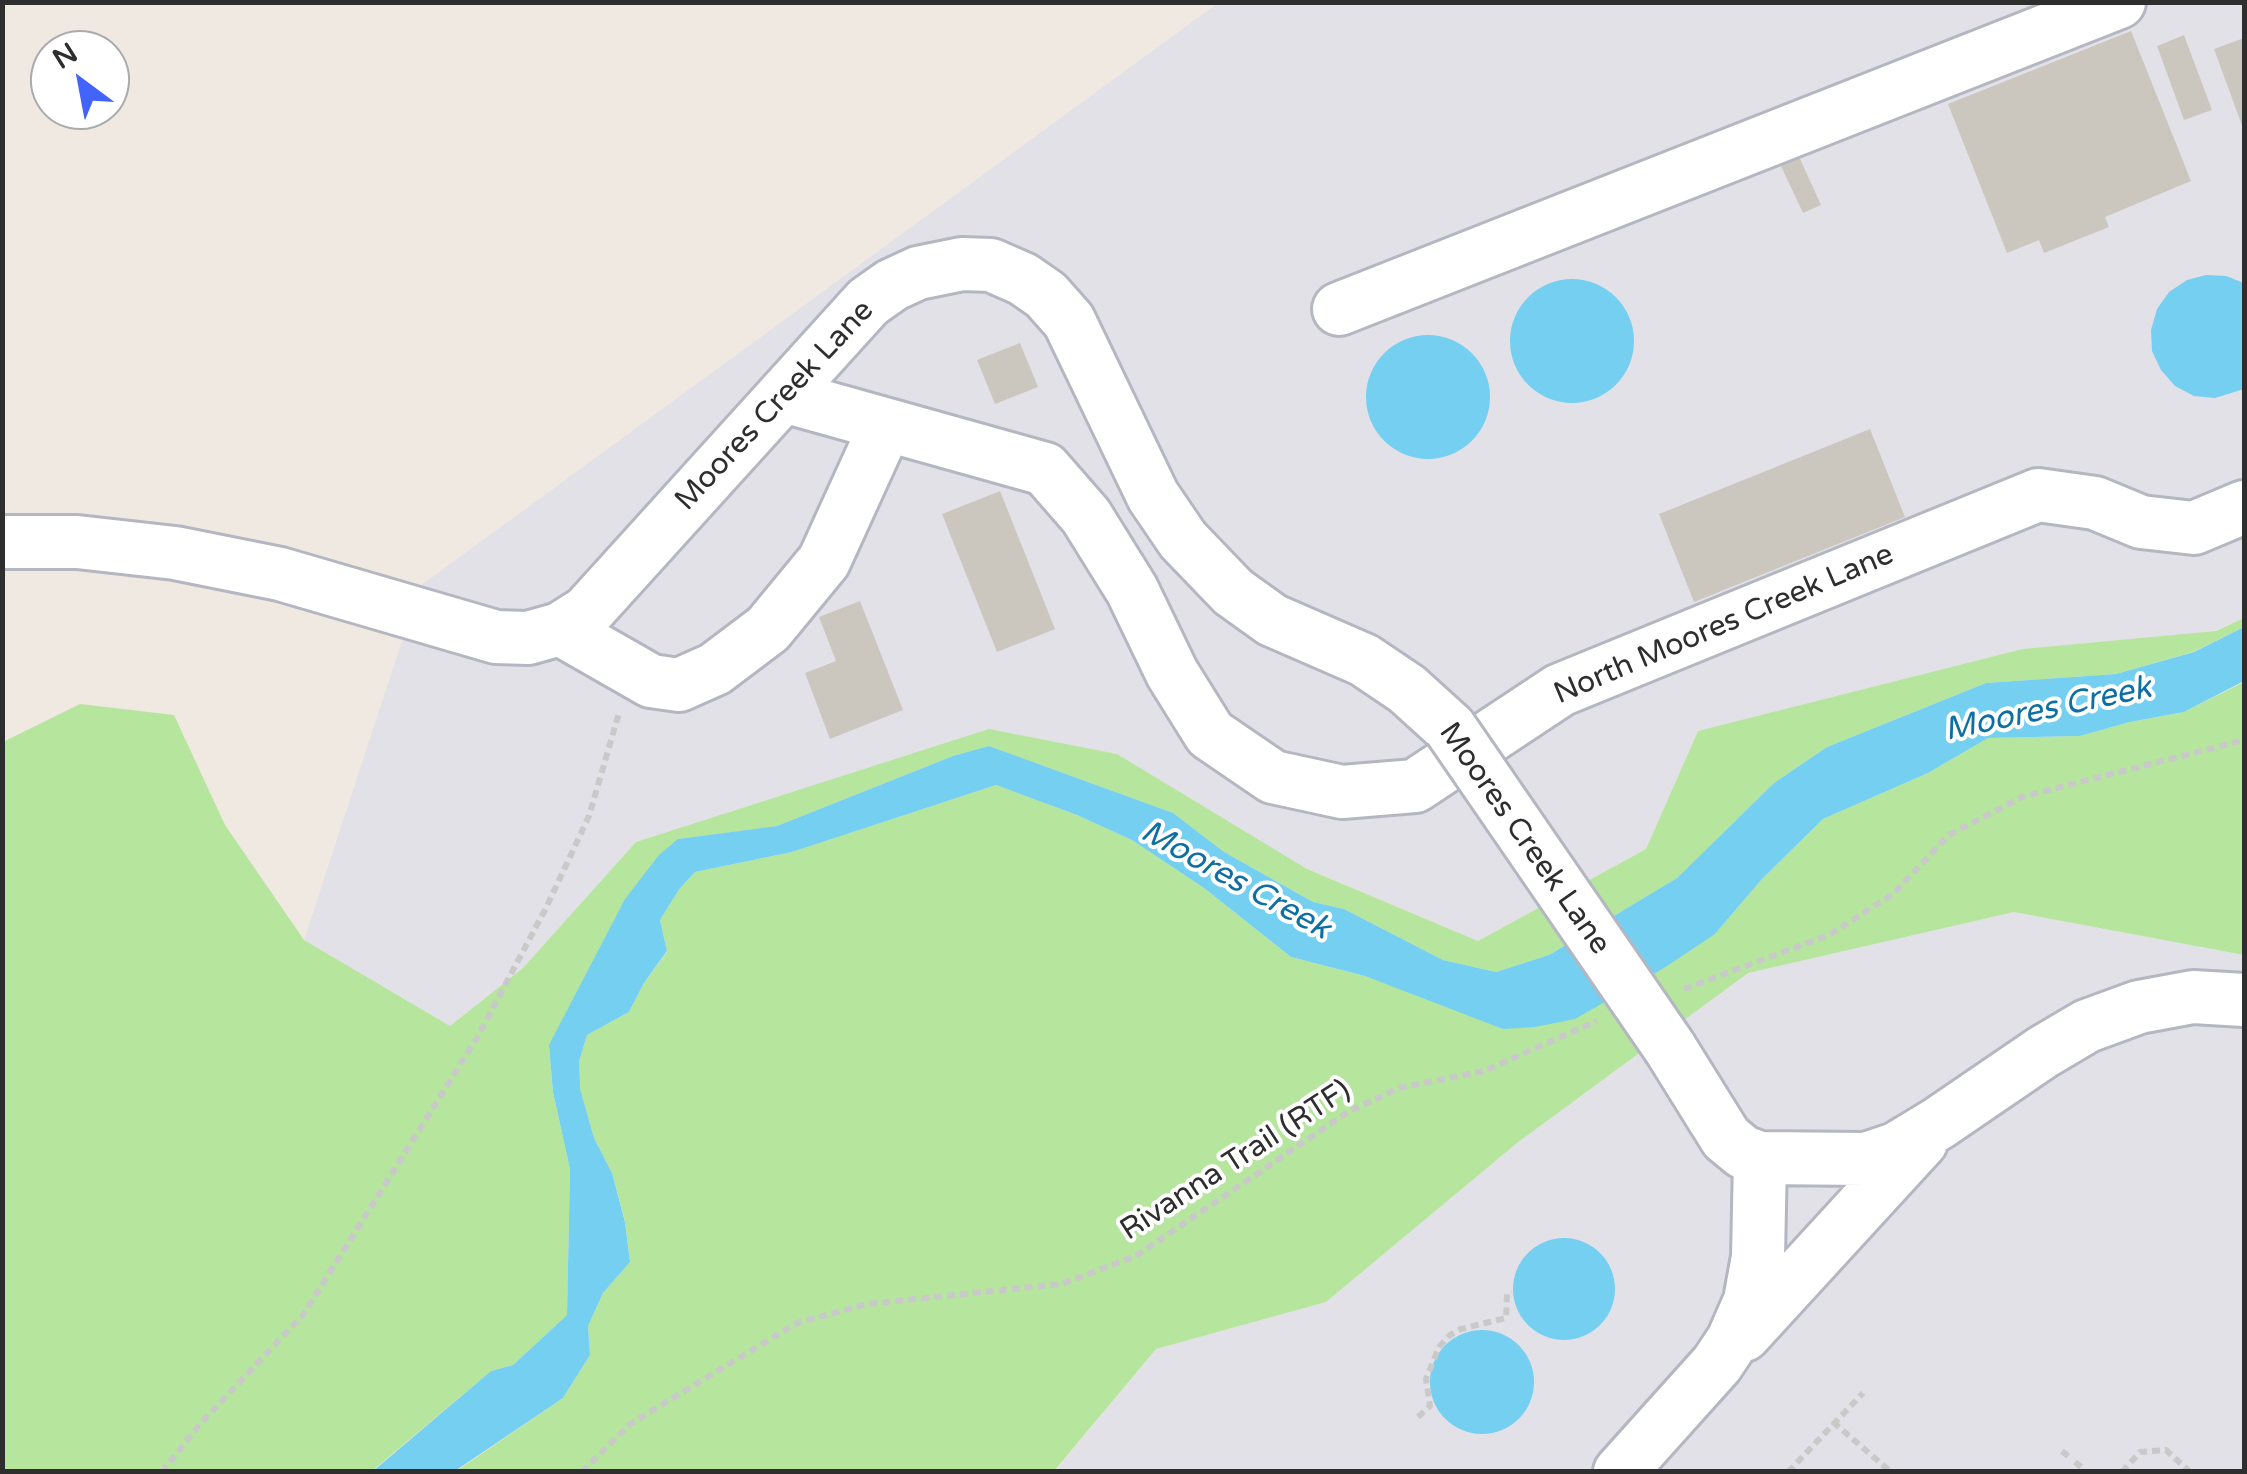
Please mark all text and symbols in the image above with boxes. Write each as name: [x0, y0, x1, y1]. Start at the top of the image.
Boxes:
north arrow: [30, 30, 130, 130]
text: N: [47, 36, 84, 77]
street label: Moores Creek Lane: [668, 293, 882, 519]
street label: North Moores Creek Lane: [1549, 537, 1899, 713]
water label: Moores Creek: [1941, 669, 2155, 751]
street label: Moores Creek Lane: [1431, 716, 1617, 962]
water label: Moores Creek: [1134, 813, 1336, 949]
street label: Rivanna Trail (RTF): [1114, 1073, 1358, 1249]

